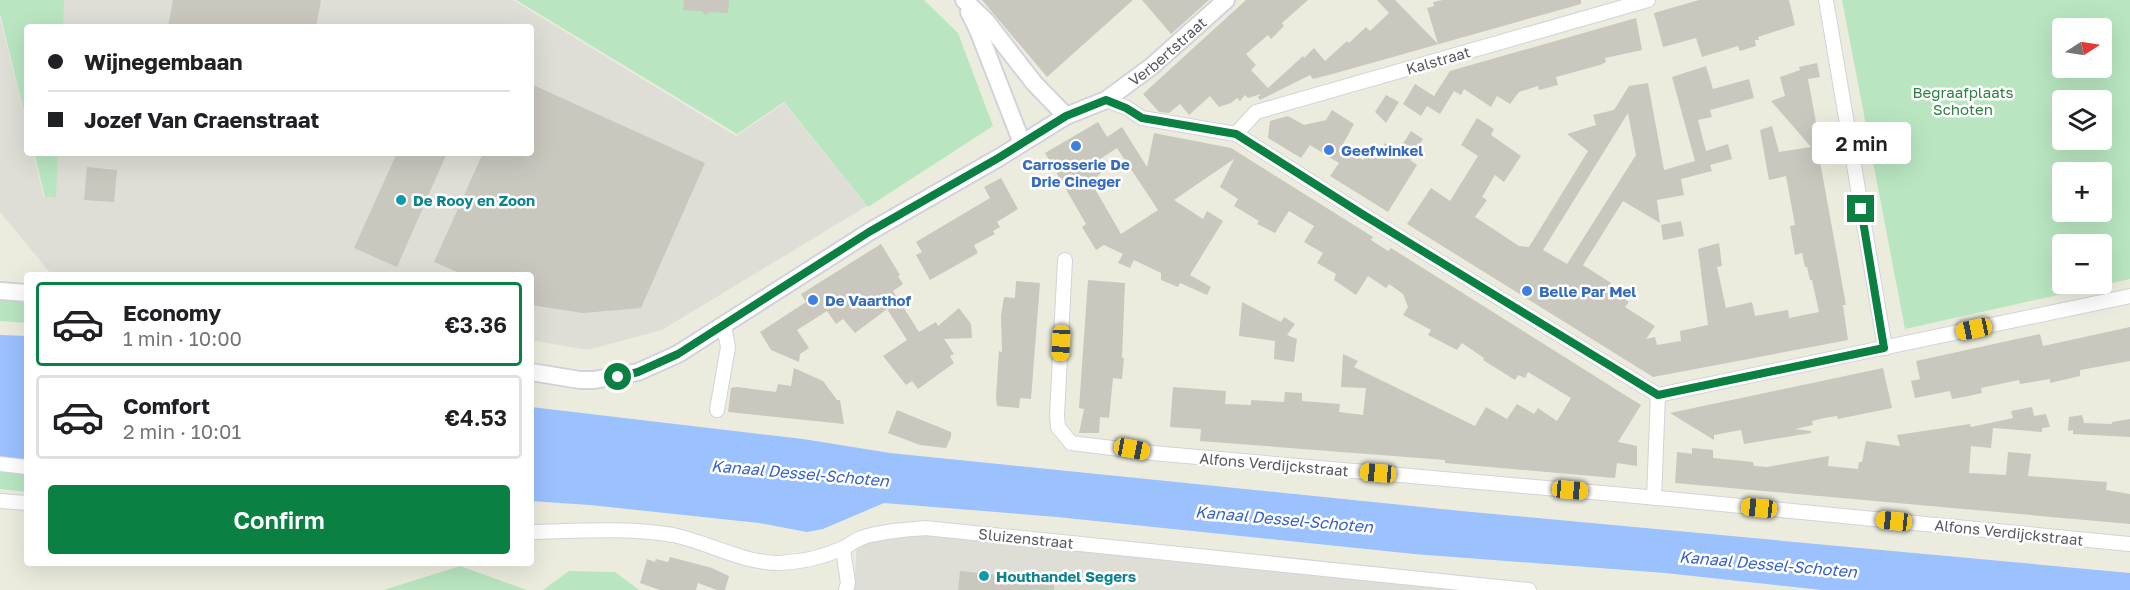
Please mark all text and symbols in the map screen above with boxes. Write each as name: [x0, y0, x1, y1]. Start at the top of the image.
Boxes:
street label: Verbertstraat: [1125, 13, 1210, 89]
north arrow: [2052, 18, 2112, 78]
map controls: [2052, 18, 2112, 294]
street label: Kalstraat: [1404, 42, 1472, 78]
text: Wijnegembaan: [84, 48, 242, 75]
park label: Begraafplaats Schoten: [1913, 83, 2013, 118]
button: layers: [2052, 90, 2112, 150]
text: Jozef Van Craenstraat: [84, 106, 319, 133]
callout: 2 min: [1812, 122, 1910, 164]
text: 2 min: [1836, 131, 1888, 155]
marker: Carrosserie De Drie Cineger: [1069, 139, 1083, 153]
place label: Geefwinkel: [1341, 141, 1423, 159]
marker: Geefwinkel: [1322, 143, 1336, 157]
place label: Carrosserie De Drie Cineger: [1022, 155, 1130, 190]
button: +: [2052, 162, 2112, 222]
place label: De Rooy en Zoon: [413, 191, 535, 209]
marker: De Rooy en Zoon: [394, 193, 408, 207]
route end: [1847, 195, 1874, 222]
button: −: [2052, 234, 2112, 294]
place label: Belle Par Mel: [1539, 282, 1636, 300]
marker: Belle Par Mel: [1520, 284, 1534, 298]
place label: De Vaarthof: [825, 291, 912, 309]
marker: De Vaarthof: [806, 293, 820, 307]
icon: car: [51, 297, 105, 351]
text: Economy: [123, 299, 221, 326]
text: €3.36: [445, 311, 507, 338]
car: [1955, 316, 1993, 342]
car: [1051, 325, 1071, 361]
text: 1 min · 10:00: [123, 326, 242, 350]
route start: [604, 363, 631, 390]
icon: car: [51, 390, 105, 444]
text: Comfort: [123, 392, 210, 419]
text: €4.53: [445, 404, 507, 431]
text: 2 min · 10:01: [123, 419, 241, 443]
car: [1113, 437, 1151, 461]
street label: Alfons Verdijckstraat: [1199, 449, 1349, 479]
water label: Kanaal Dessel-Schoten: [710, 455, 891, 491]
car: [1359, 462, 1397, 484]
car: [1551, 479, 1589, 501]
button: Confirm: [48, 485, 510, 554]
car: [1740, 497, 1778, 519]
water label: Kanaal Dessel-Schoten: [1194, 501, 1375, 537]
car: [1875, 510, 1913, 532]
street label: Alfons Verdijckstraat: [1934, 515, 2084, 549]
street label: Sluizenstraat: [978, 524, 1074, 552]
water label: Kanaal Dessel-Schoten: [1678, 546, 1859, 582]
place label: Houthandel Segers: [996, 567, 1136, 585]
marker: Houthandel Segers: [977, 569, 991, 583]

